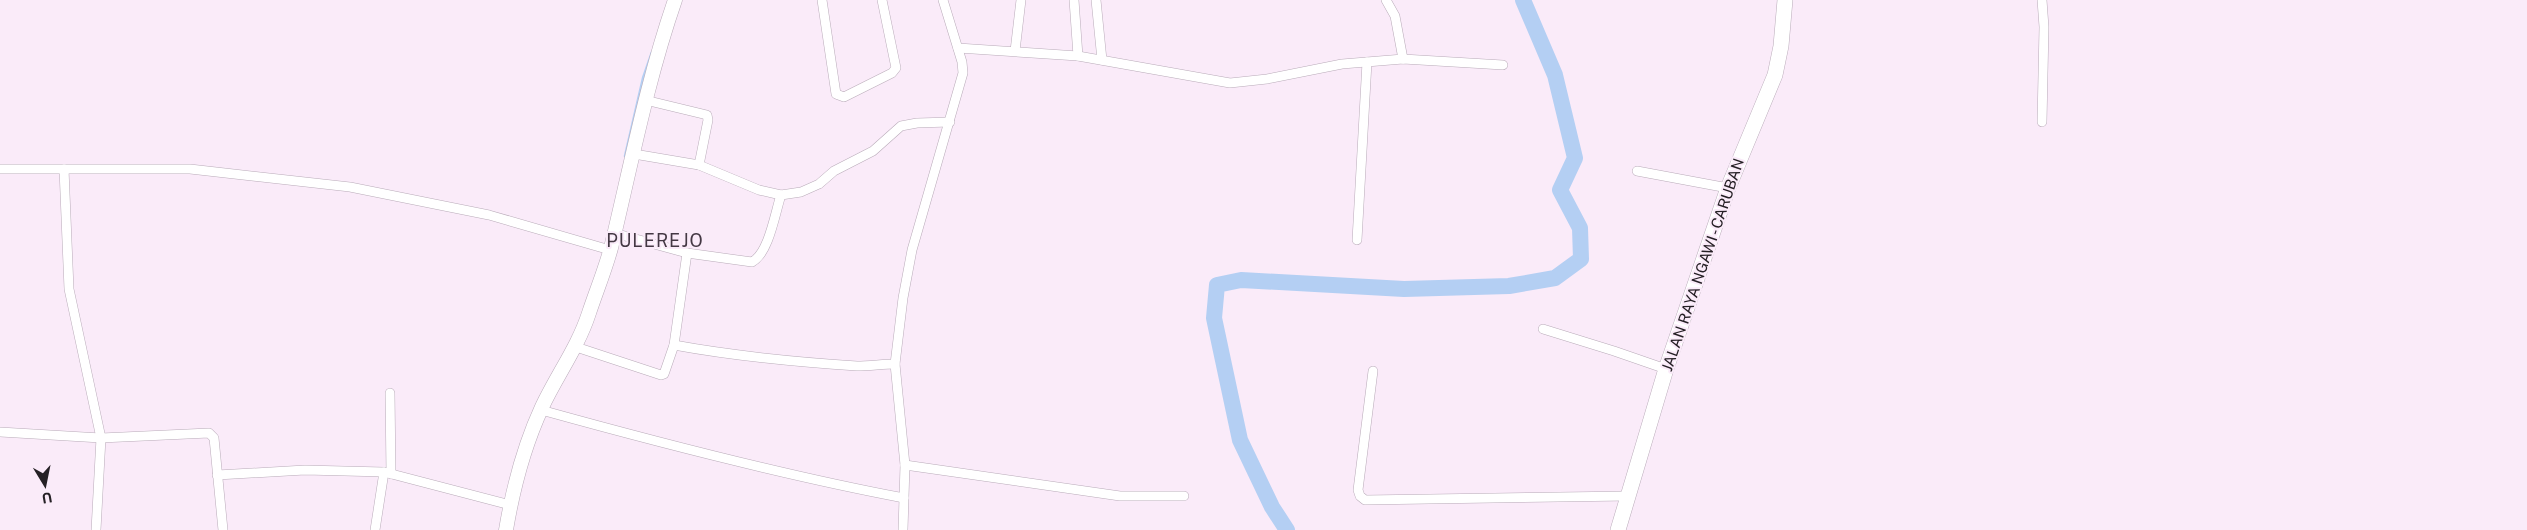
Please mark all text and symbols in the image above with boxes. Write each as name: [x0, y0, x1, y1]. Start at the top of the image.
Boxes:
street label: JALAN RAYA NGAWI - CARUBAN: [1658, 156, 1747, 374]
district label: PULEREJO: [606, 230, 704, 251]
north arrow: [20, 460, 70, 510]
text: U: [41, 489, 54, 507]

